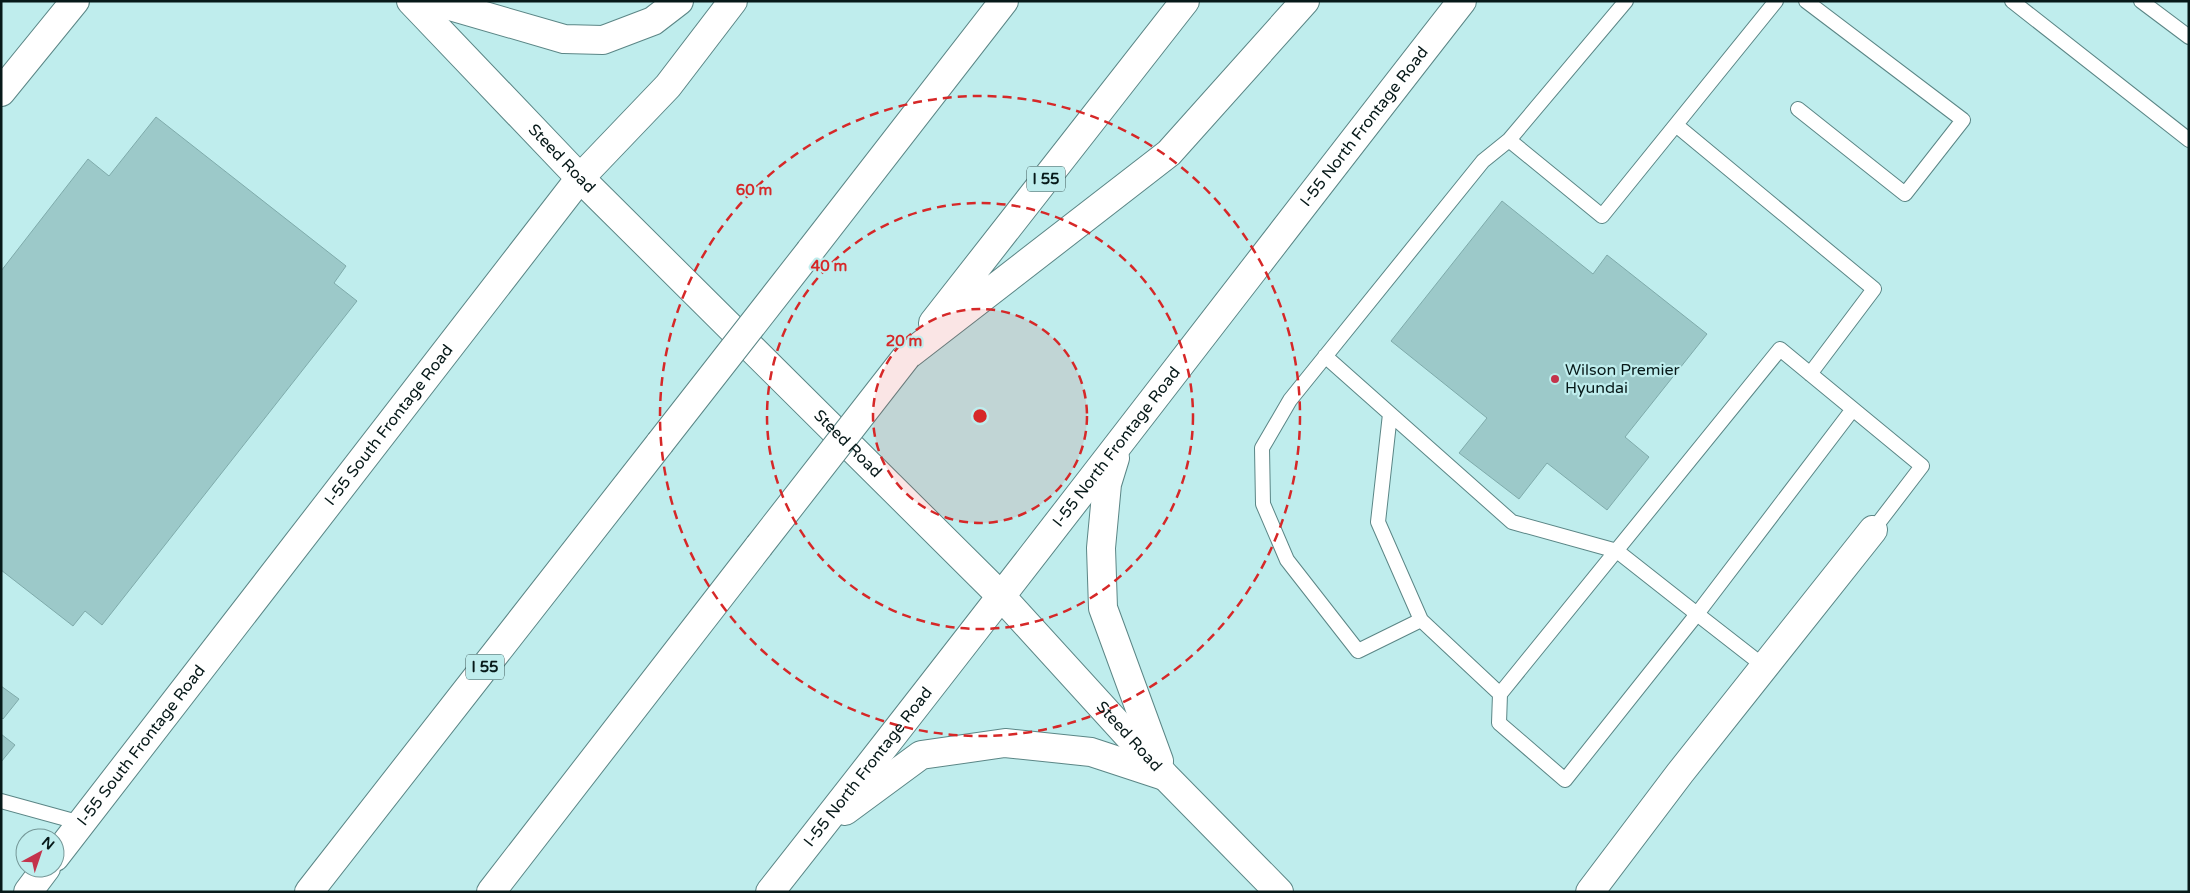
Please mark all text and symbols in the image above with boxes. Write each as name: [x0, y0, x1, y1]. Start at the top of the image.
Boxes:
street label: I-55 North Frontage Road: [1296, 43, 1433, 211]
street label: Steed Road: [524, 120, 599, 197]
road number: I 55: [1027, 166, 1065, 192]
text: 60 m: [736, 181, 772, 199]
text: 40 m: [811, 257, 847, 275]
text: 20 m: [886, 332, 922, 350]
street label: I-55 South Frontage Road: [321, 341, 457, 509]
place label: Wilson Premier Hyundai: [1565, 360, 1681, 398]
street label: I-55 North Frontage Road: [1048, 363, 1185, 531]
marker: Wilson Premier Hyundai: [1549, 373, 1561, 385]
street label: Steed Road: [809, 406, 886, 482]
centre of rings: [971, 407, 989, 425]
road number: I 55: [466, 654, 504, 680]
street label: I-55 South Frontage Road: [73, 661, 210, 830]
street label: I-55 North Frontage Road: [800, 683, 937, 851]
street label: Steed Road: [1092, 697, 1166, 776]
north arrow: [15, 828, 65, 878]
text: N: [38, 833, 58, 854]

